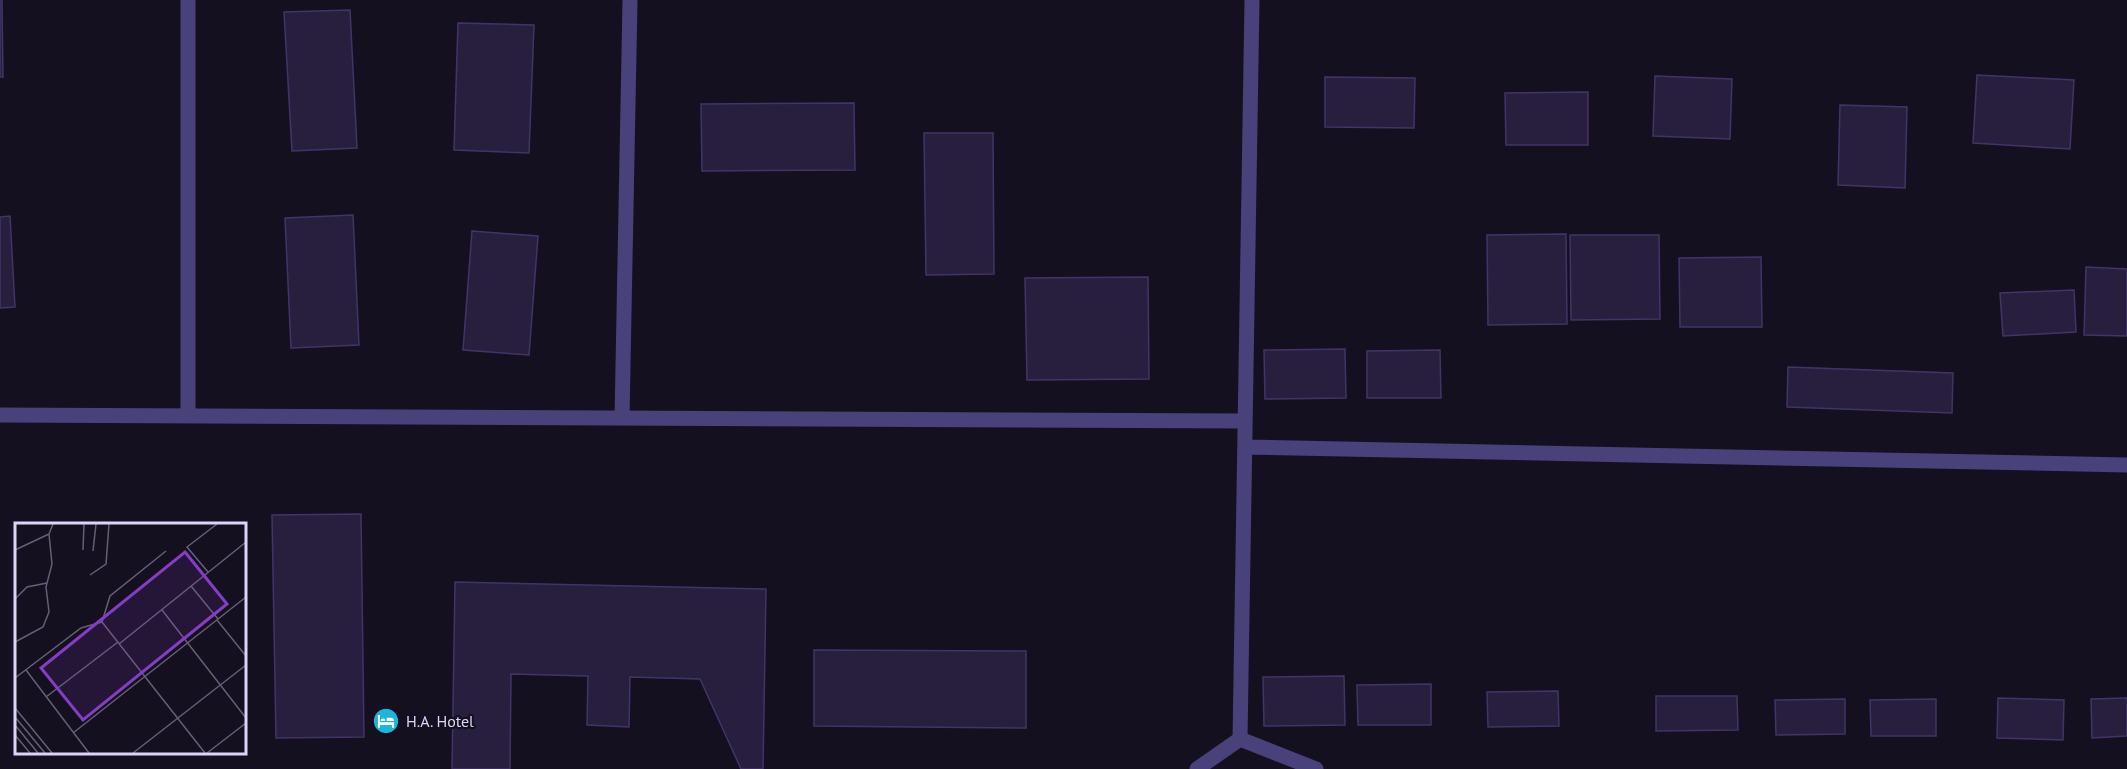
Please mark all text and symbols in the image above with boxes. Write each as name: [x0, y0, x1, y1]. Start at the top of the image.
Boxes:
inset map: [15, 523, 246, 754]
hotel icon: H.A. Hotel: [371, 706, 401, 736]
place label: H.A. Hotel: [406, 711, 474, 731]

